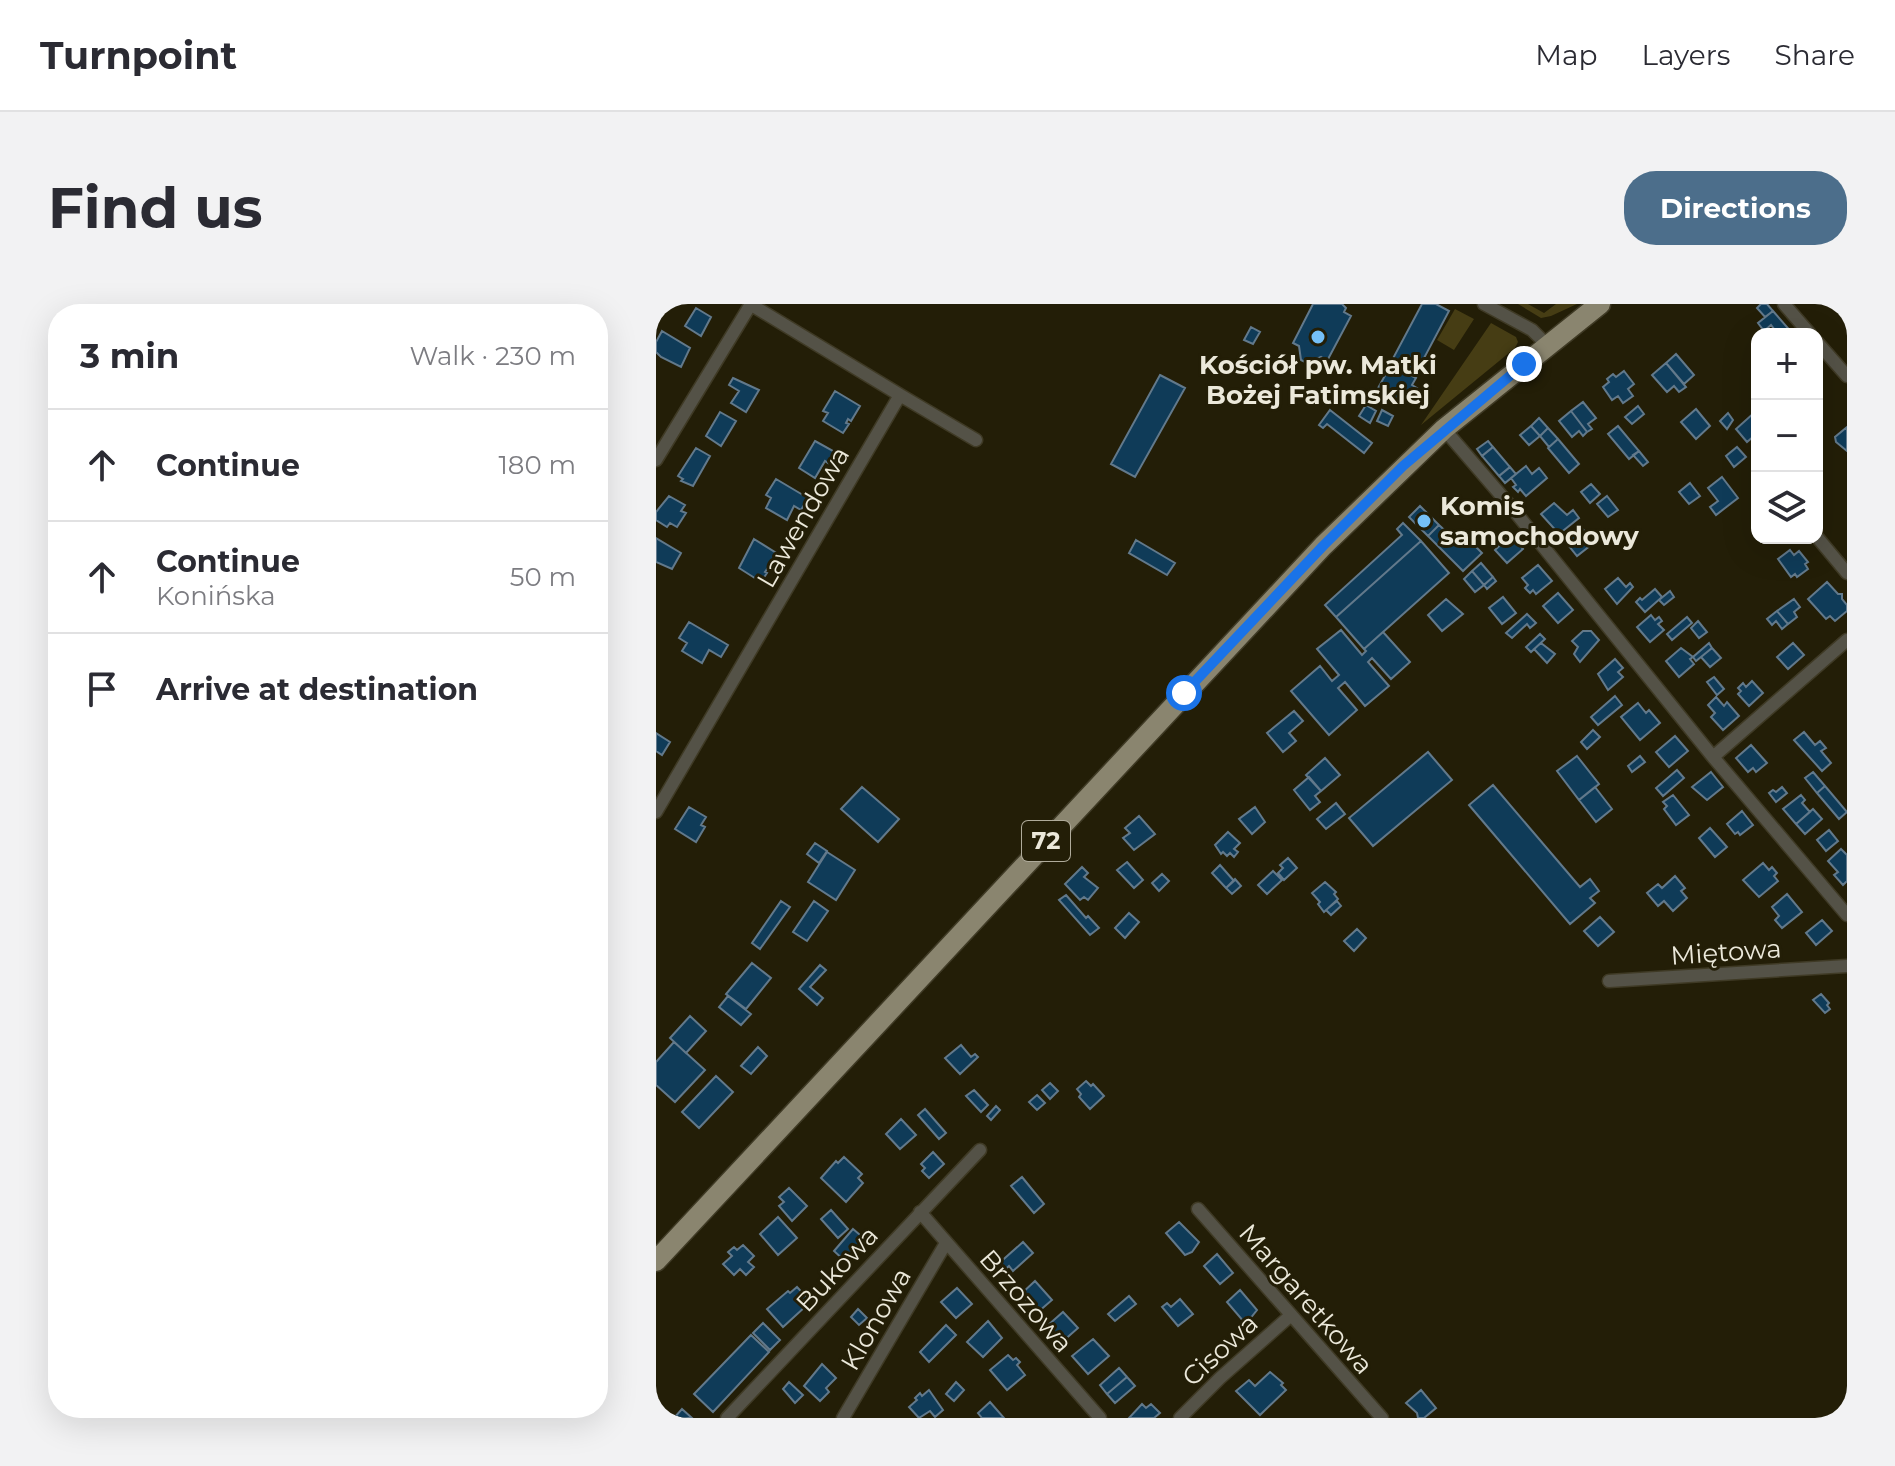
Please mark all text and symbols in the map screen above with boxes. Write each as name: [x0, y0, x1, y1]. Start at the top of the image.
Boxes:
text: Turnpoint: [40, 32, 237, 79]
text: Map: [1535, 38, 1598, 72]
text: Layers: [1642, 38, 1731, 72]
text: Share: [1775, 38, 1855, 72]
button: Directions: [1624, 171, 1847, 245]
text: Find us: [48, 174, 262, 242]
marker: Kościół pw. Matki Bożej Fatimskiej: [1309, 328, 1327, 346]
map controls: [1751, 328, 1823, 544]
button: +: [1751, 328, 1823, 400]
text: 3 min: [80, 335, 179, 377]
text: Walk · 230 m: [409, 340, 576, 372]
route end: [1506, 346, 1542, 382]
place label: Kościół pw. Matki Bożej Fatimskiej: [1199, 349, 1437, 411]
button: −: [1751, 400, 1823, 472]
street label: Lawendowa: [750, 441, 856, 593]
icon: ahead: [80, 443, 124, 487]
text: Continue: [156, 447, 300, 484]
text: 180 m: [498, 449, 576, 481]
button: layers: [1751, 472, 1823, 544]
place label: Komis samochodowy: [1440, 490, 1639, 552]
marker: Komis samochodowy: [1415, 512, 1433, 530]
text: Continue: [156, 543, 300, 580]
icon: ahead: [80, 555, 124, 599]
text: 50 m: [510, 561, 576, 593]
text: Konińska: [156, 580, 276, 612]
icon: arrive: [80, 667, 124, 711]
text: Arrive at destination: [156, 671, 478, 708]
route start: [1166, 675, 1202, 711]
road number: 72: [1022, 821, 1070, 861]
street label: Miętowa: [1669, 932, 1783, 972]
street label: Margaretkowa: [1232, 1217, 1380, 1381]
street label: Bukowa: [789, 1219, 885, 1319]
street label: Brzozowa: [973, 1243, 1079, 1359]
street label: Klonowa: [834, 1262, 918, 1376]
street label: Cisowa: [1176, 1307, 1264, 1393]

